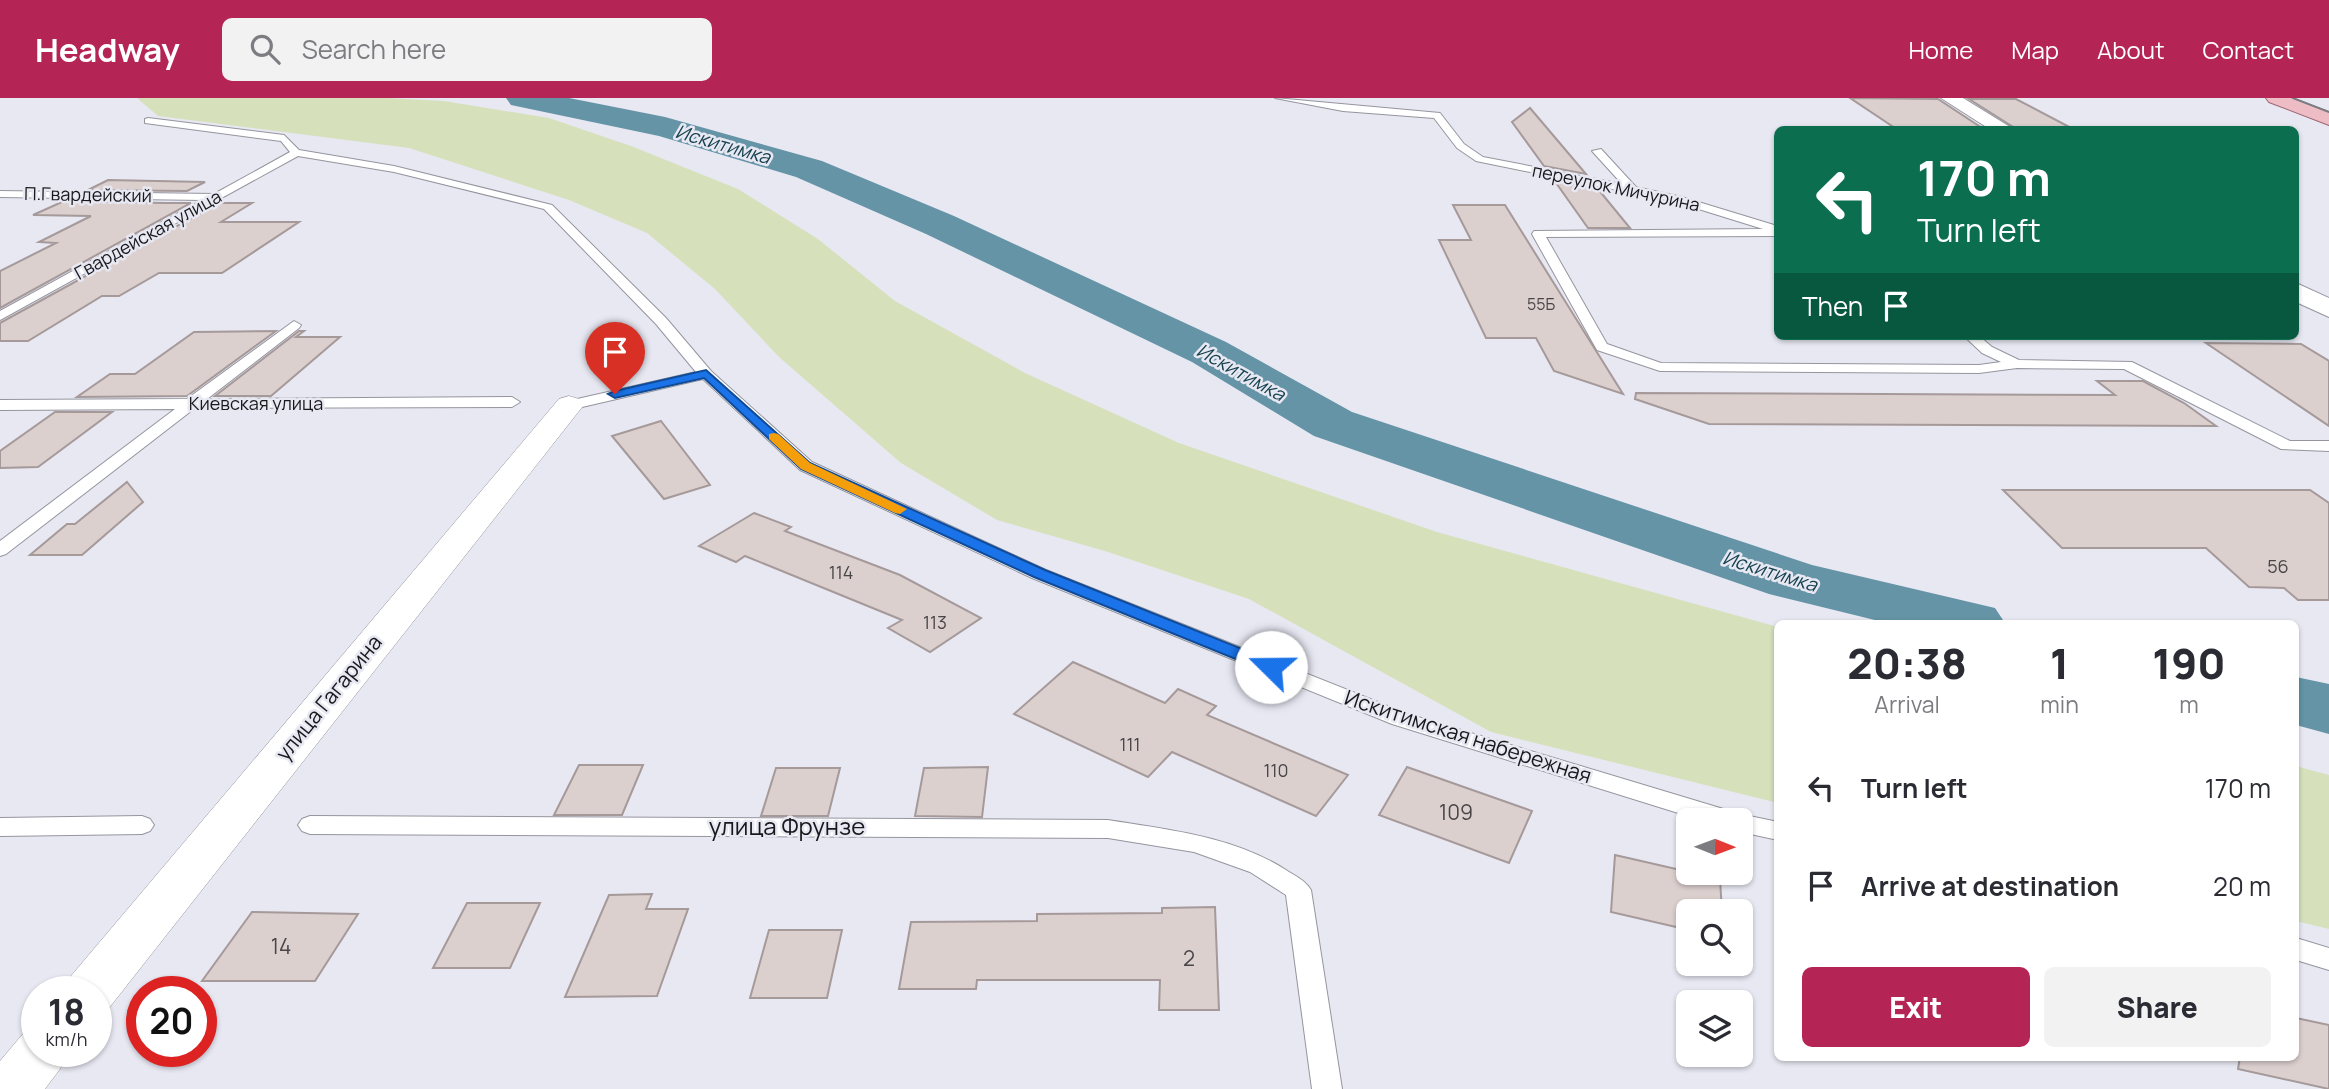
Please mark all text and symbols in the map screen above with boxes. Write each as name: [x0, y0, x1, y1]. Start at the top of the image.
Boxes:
search box: [222, 18, 712, 81]
text: Headway: [35, 27, 180, 72]
icon: search: [246, 30, 284, 68]
text: Search here: [302, 31, 446, 67]
text: Home: [1908, 33, 1973, 66]
text: Map: [2011, 33, 2059, 66]
text: About: [2097, 33, 2165, 66]
text: Contact: [2203, 33, 2294, 66]
water label: Искитимка: [673, 118, 775, 170]
text: 170 m: [1917, 144, 2051, 211]
icon: left: [1802, 154, 1893, 245]
street label: переулок Мичурина: [1530, 158, 1702, 216]
street label: П.Гвардейский: [24, 181, 152, 207]
street label: Гвардейская улица: [70, 184, 225, 285]
text: Turn left: [1917, 208, 2041, 252]
icon: arrive: [1877, 287, 1915, 325]
text: Then: [1802, 288, 1863, 324]
house number: 55Б: [1527, 293, 1555, 315]
pin: [585, 322, 645, 394]
icon: arrive: [596, 333, 634, 371]
water label: Искитимка: [1192, 337, 1291, 408]
street label: Киевская улица: [189, 391, 323, 415]
water label: Искитимка: [1720, 544, 1822, 598]
house number: 56: [2267, 554, 2289, 578]
house number: 114: [829, 560, 853, 584]
house number: 113: [923, 610, 947, 634]
street label: улица Гагарина: [269, 629, 388, 766]
position arrow: [1234, 630, 1308, 704]
text: 20:38: [1847, 634, 1967, 692]
text: 1: [2050, 634, 2069, 692]
text: 190: [2152, 634, 2226, 692]
street label: Искитимская набережная: [1341, 683, 1595, 789]
text: Arrival: [1874, 688, 1940, 720]
text: min: [2040, 688, 2079, 720]
text: m: [2179, 688, 2199, 720]
house number: 111: [1119, 732, 1141, 756]
house number: 110: [1263, 758, 1289, 782]
icon: left: [1802, 769, 1840, 807]
text: Turn left: [1861, 770, 1968, 806]
text: 170 m: [2205, 770, 2271, 806]
house number: 109: [1439, 798, 1473, 826]
north arrow: [1676, 808, 1754, 886]
map controls: [1676, 808, 1753, 1067]
street label: улица Фрунзе: [709, 809, 865, 842]
icon: arrive: [1802, 867, 1840, 905]
text: Arrive at destination: [1861, 868, 2119, 904]
text: 20 m: [2213, 868, 2271, 904]
button: search: [1676, 899, 1753, 976]
house number: 14: [271, 932, 291, 960]
house number: 2: [1183, 944, 1195, 972]
button: Exit: [1802, 967, 2030, 1047]
button: Share: [2044, 967, 2271, 1047]
speed limit sign: 20: [126, 976, 217, 1067]
text: 18: [48, 988, 85, 1036]
button: layers: [1676, 990, 1753, 1067]
text: km/h: [46, 1027, 87, 1051]

